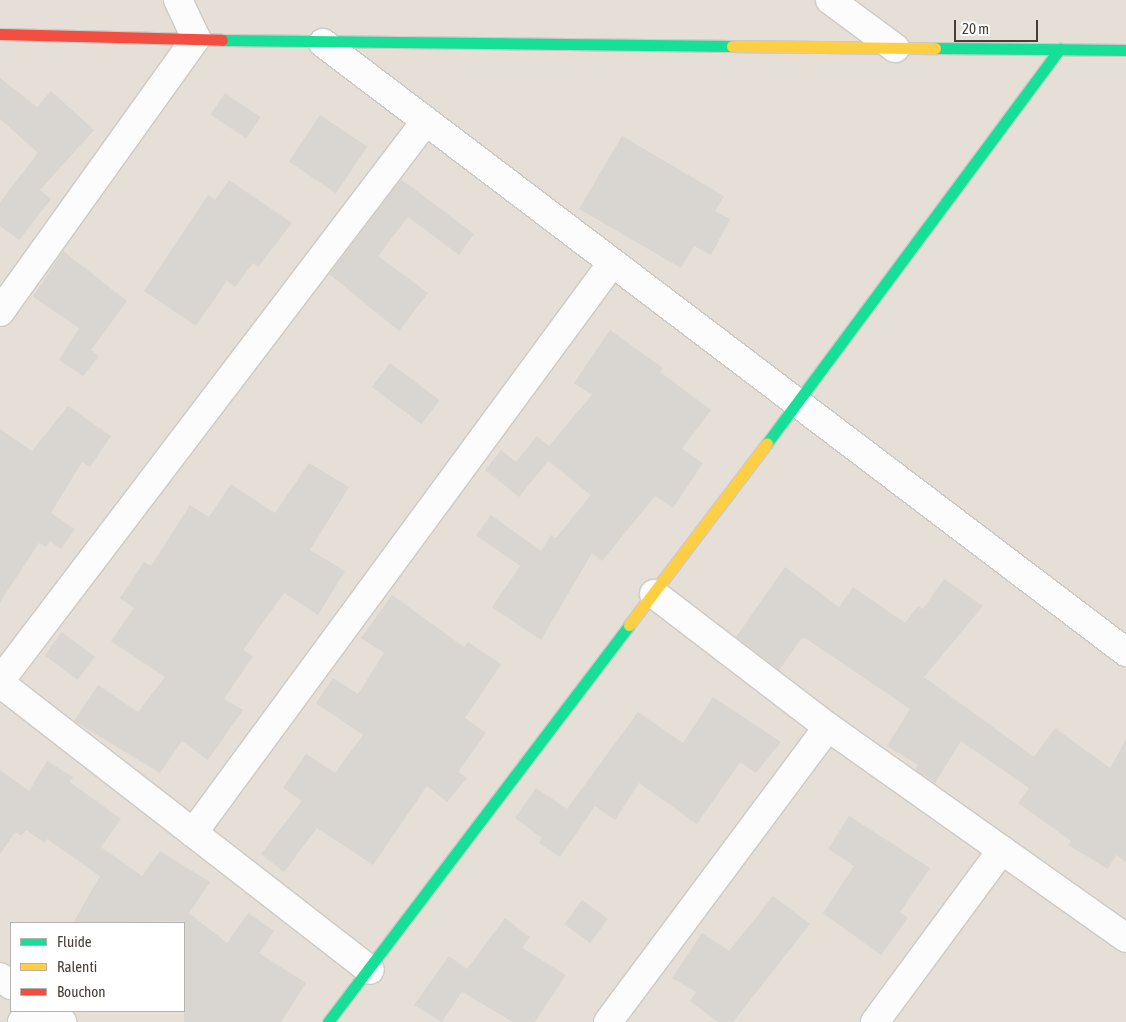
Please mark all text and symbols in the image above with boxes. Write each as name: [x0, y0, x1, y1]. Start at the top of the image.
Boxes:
scale bar: [956, 10, 1040, 42]
text: 20 m: [962, 20, 989, 37]
legend: [10, 922, 185, 1012]
text: Fluide: [57, 933, 92, 950]
text: Ralenti: [57, 958, 97, 975]
text: Bouchon: [57, 983, 106, 1000]

